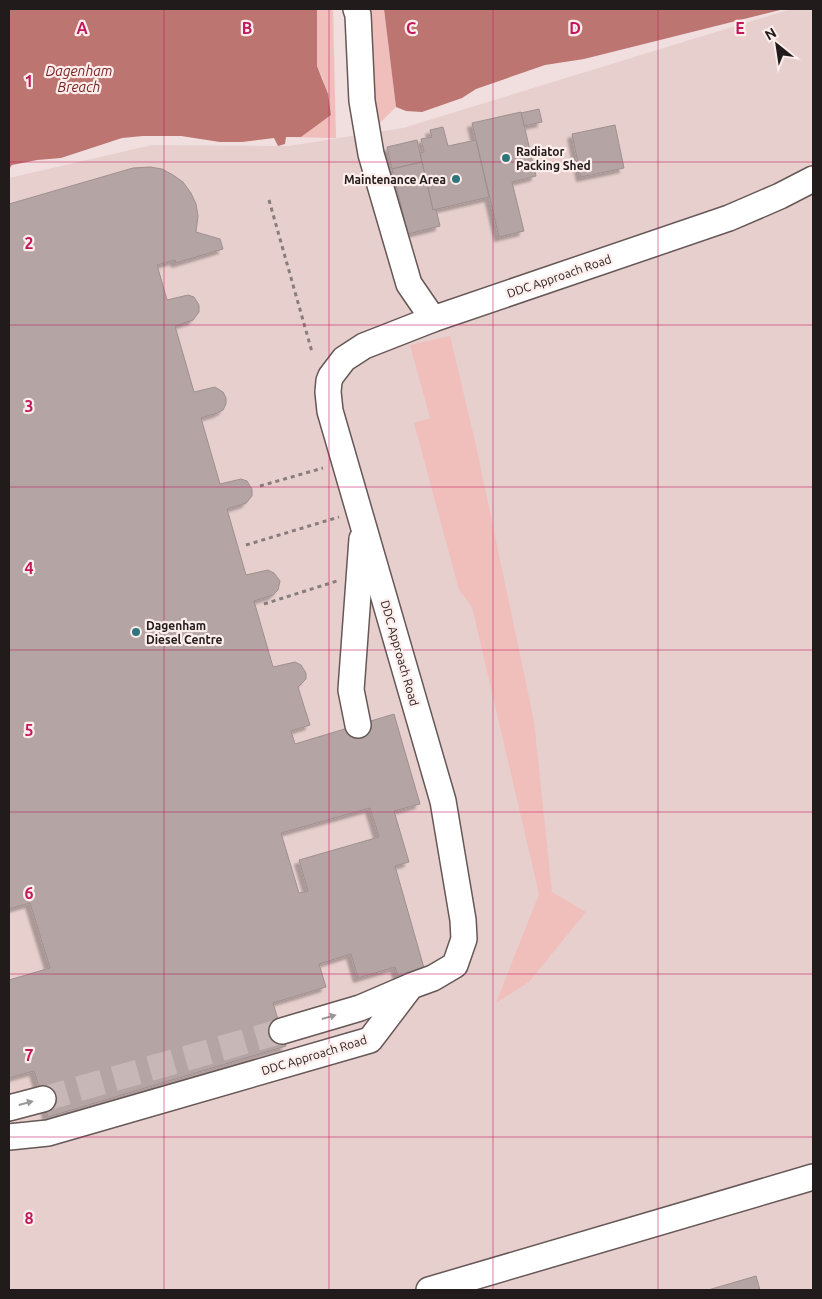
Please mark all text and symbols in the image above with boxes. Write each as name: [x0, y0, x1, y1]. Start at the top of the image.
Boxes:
text: A: [76, 19, 88, 37]
text: B: [242, 19, 252, 37]
text: C: [406, 19, 416, 37]
text: D: [569, 19, 581, 37]
text: E: [735, 19, 745, 37]
north arrow: [752, 20, 802, 70]
text: N: [762, 24, 779, 43]
water label: Dagenham Breach: [46, 63, 112, 95]
text: 1: [24, 72, 34, 90]
place label: Radiator Packing Shed: [516, 145, 591, 172]
marker: Radiator Packing Shed: [500, 152, 512, 164]
place label: Maintenance Area: [344, 173, 446, 186]
marker: Maintenance Area: [450, 173, 462, 185]
text: 2: [24, 234, 34, 252]
street label: DDC Approach Road: [505, 252, 613, 300]
text: 3: [24, 397, 34, 415]
text: 4: [24, 559, 34, 577]
street label: DDC Approach Road: [379, 599, 421, 707]
place label: Dagenham Diesel Centre: [146, 619, 223, 646]
marker: Dagenham Diesel Centre: [130, 626, 142, 638]
text: 5: [24, 721, 34, 739]
text: 6: [24, 884, 34, 902]
one-way arrow: [321, 1013, 336, 1021]
street label: DDC Approach Road: [260, 1033, 368, 1077]
text: 7: [24, 1046, 34, 1064]
one-way arrow: [18, 1099, 33, 1107]
text: 8: [24, 1209, 34, 1227]

